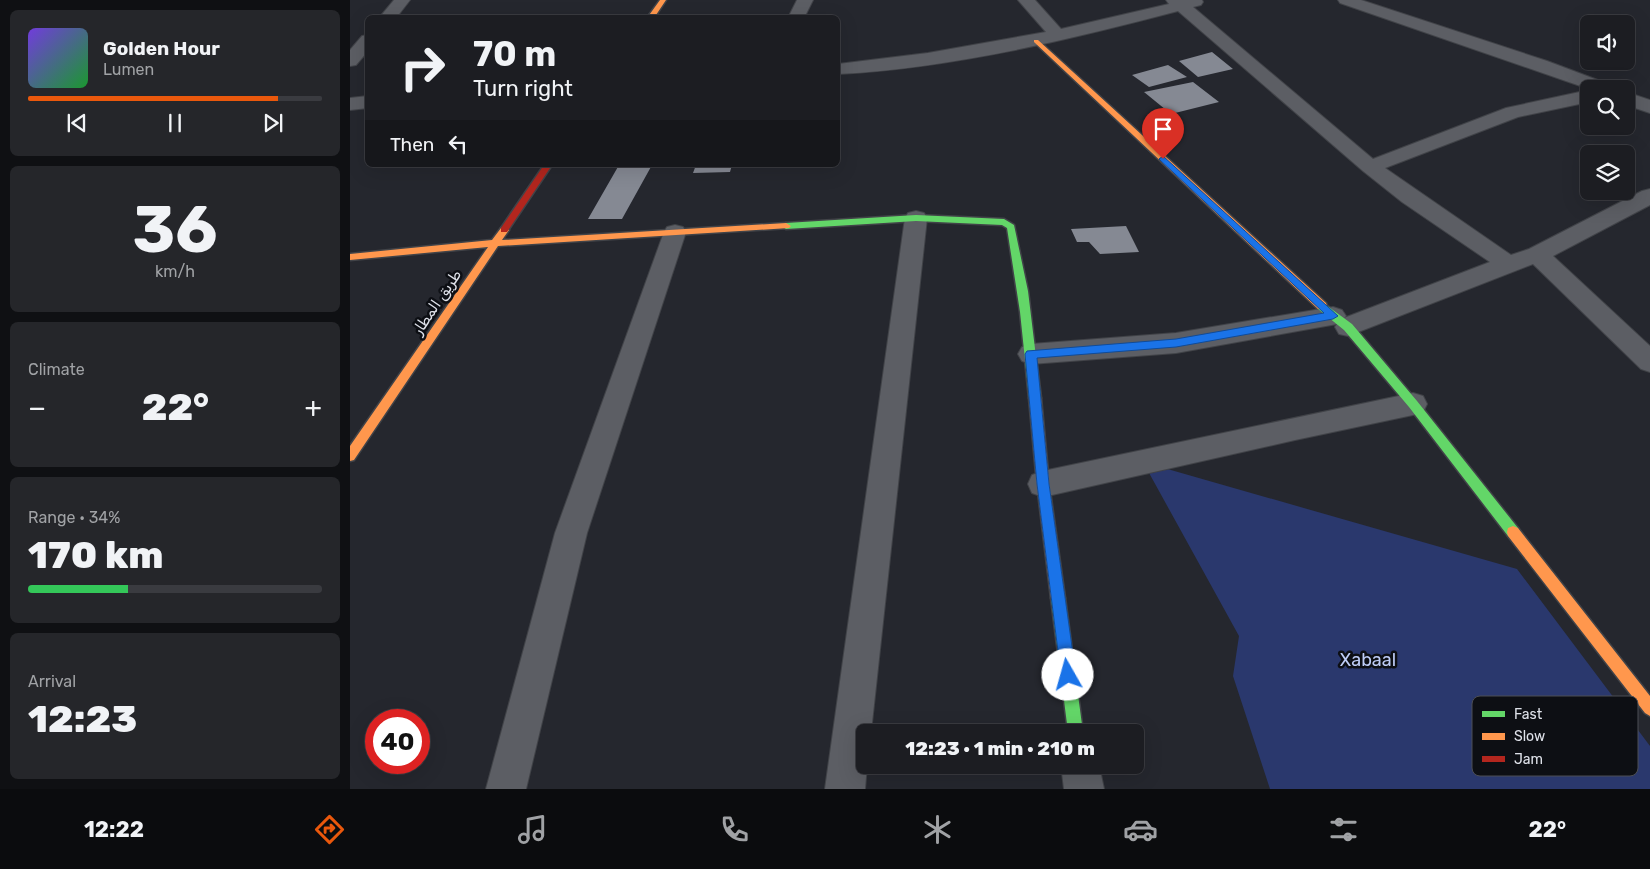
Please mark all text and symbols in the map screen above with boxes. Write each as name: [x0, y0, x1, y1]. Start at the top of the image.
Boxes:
map controls: [1580, 15, 1635, 200]
button: sound: [1580, 15, 1635, 70]
text: 70 m: [473, 33, 556, 75]
icon: right: [390, 35, 455, 100]
text: Golden Hour: [103, 37, 220, 60]
text: Lumen: [103, 60, 154, 79]
text: Turn right: [473, 75, 573, 102]
button: search: [1580, 80, 1635, 135]
pin: [1142, 108, 1184, 159]
icon: previous: [63, 109, 91, 137]
icon: pause: [161, 109, 189, 137]
icon: next: [259, 109, 287, 137]
icon: arrive: [1149, 115, 1177, 143]
icon: left: [444, 130, 472, 158]
text: Then: [390, 133, 434, 156]
button: layers: [1580, 145, 1635, 200]
text: 36: [132, 191, 218, 268]
text: km/h: [155, 262, 195, 281]
street label: طريق المطار: [408, 266, 465, 339]
text: Climate: [28, 360, 85, 379]
text: 22°: [142, 384, 209, 430]
text: −: [28, 391, 46, 424]
text: +: [305, 391, 322, 424]
text: Range · 34%: [28, 508, 120, 527]
text: 170 km: [28, 532, 164, 578]
position arrow: [1041, 648, 1093, 700]
park label: Xabaal: [1340, 649, 1396, 671]
text: Arrival: [28, 672, 76, 691]
text: 12:23: [28, 696, 137, 742]
legend: [1472, 696, 1638, 776]
text: Fast: [1514, 706, 1543, 723]
speed limit sign: 40: [365, 709, 430, 774]
text: Slow: [1514, 728, 1545, 745]
text: 12:23 · 1 min · 210 m: [905, 737, 1095, 760]
text: Jam: [1514, 751, 1543, 768]
icon: directions: [312, 812, 347, 847]
icon: music: [515, 812, 550, 847]
icon: phone: [717, 812, 752, 847]
icon: climate: [920, 812, 955, 847]
icon: car: [1123, 812, 1158, 847]
icon: filters: [1326, 812, 1361, 847]
text: 12:22: [84, 816, 144, 843]
text: 22°: [1528, 816, 1566, 843]

